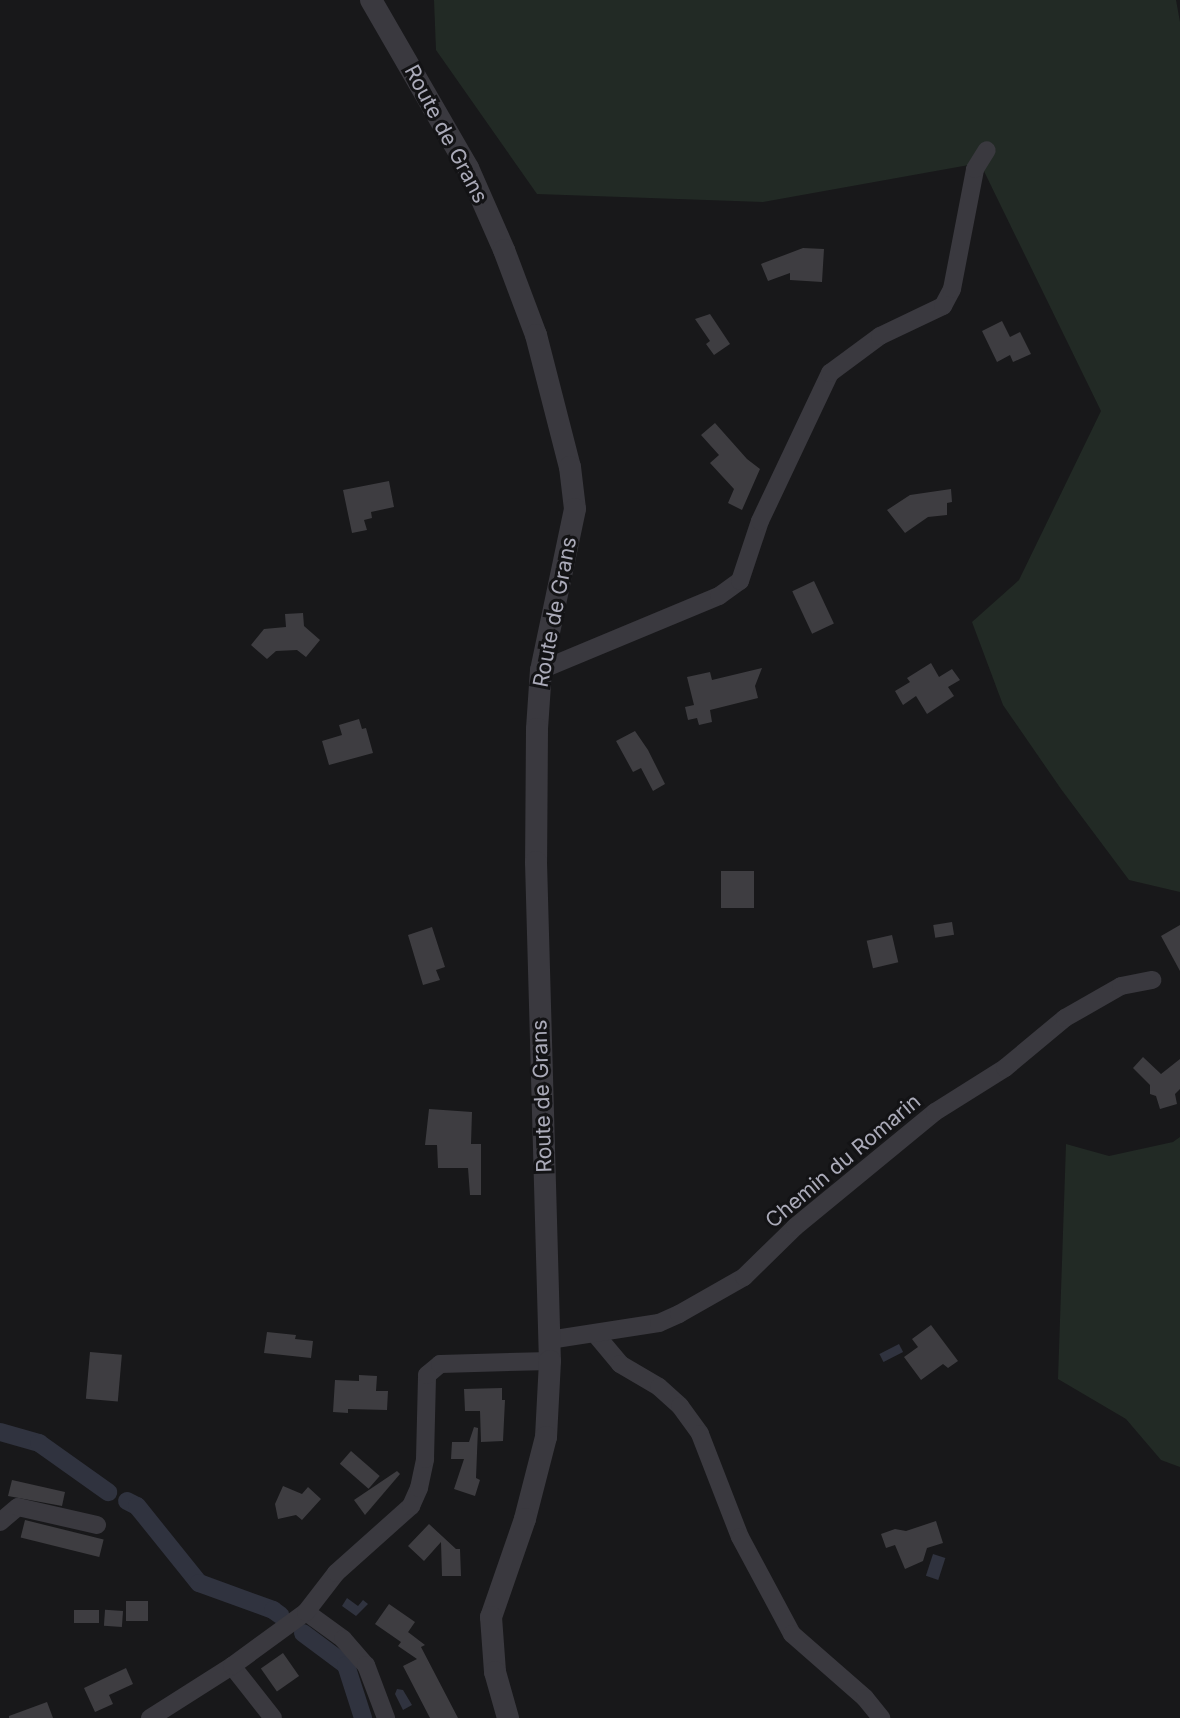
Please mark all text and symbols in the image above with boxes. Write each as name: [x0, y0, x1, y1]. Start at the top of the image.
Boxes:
street label: Route de Grans: [399, 61, 493, 207]
street label: Route de Grans: [528, 535, 582, 689]
street label: Route de Grans: [527, 1019, 557, 1173]
street label: Chemin du Romarin: [760, 1089, 926, 1233]

